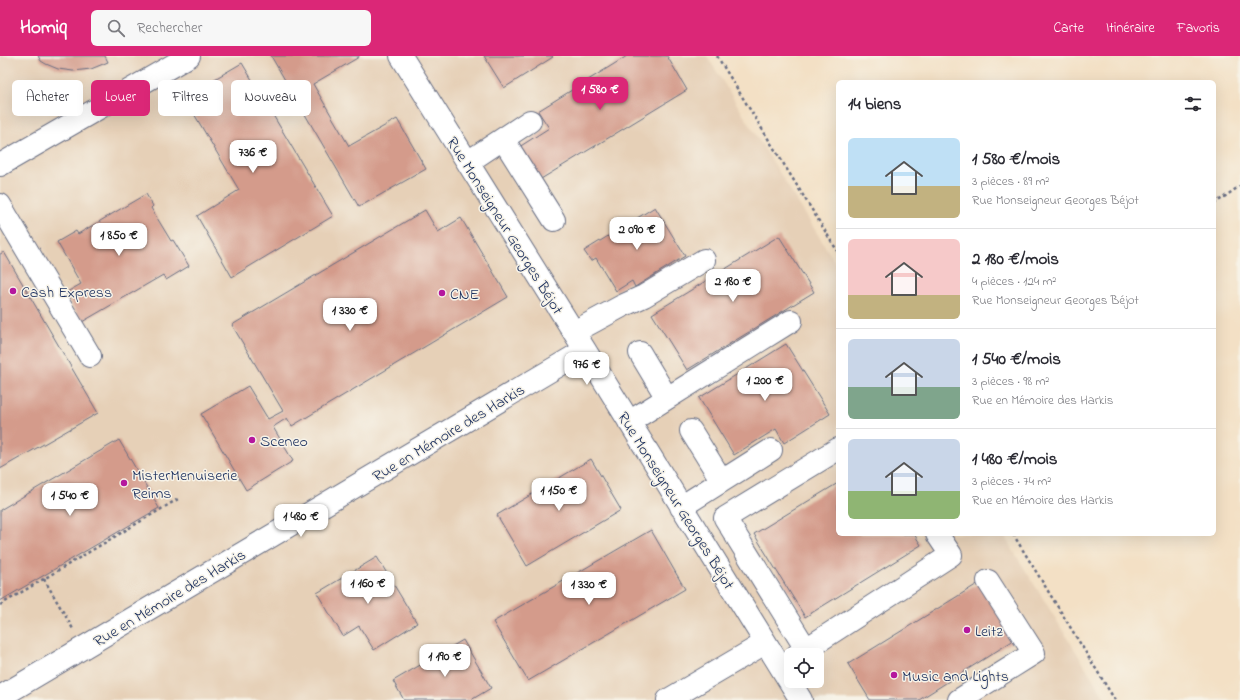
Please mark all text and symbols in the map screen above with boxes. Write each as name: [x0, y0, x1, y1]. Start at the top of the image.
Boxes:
search box: [91, 10, 371, 46]
text: Homiq: [20, 15, 67, 42]
icon: search: [105, 17, 127, 39]
text: Rechercher: [137, 17, 202, 39]
text: Carte: [1053, 18, 1084, 39]
text: Itinéraire: [1106, 18, 1155, 39]
text: Favoris: [1177, 18, 1220, 39]
pin: 1 580 €: [563, 77, 637, 111]
chip: Acheter: [12, 80, 83, 116]
chip: Louer: [91, 80, 150, 116]
chip: Filtres: [158, 80, 223, 116]
chip: Nouveau: [231, 80, 311, 116]
text: 1 580 €: [581, 80, 619, 99]
text: 14 biens: [848, 92, 901, 117]
icon: filters: [1182, 93, 1204, 115]
street label: Rue Monseigneur Georges Béjot: [440, 133, 569, 320]
pin: 736 €: [225, 140, 281, 174]
text: 736 €: [239, 143, 267, 162]
text: 1 580 €/mois: [972, 147, 1060, 172]
icon: home: [880, 154, 928, 202]
text: 3 pièces · 89 m²: [972, 172, 1049, 191]
text: Rue Monseigneur Georges Béjot: [972, 191, 1139, 210]
pin: 2 090 €: [600, 217, 674, 251]
text: 2 090 €: [618, 220, 656, 239]
pin: 1 850 €: [82, 223, 156, 257]
text: 1 850 €: [100, 226, 138, 245]
text: 2 180 €/mois: [972, 247, 1059, 272]
icon: home: [880, 255, 928, 303]
pin: 2 180 €: [696, 269, 770, 303]
text: 2 180 €: [715, 272, 751, 291]
text: 4 pièces · 124 m²: [972, 272, 1056, 291]
place label: Cash Express: [21, 281, 112, 305]
place label: CNE: [450, 283, 479, 307]
marker: Cash Express: [8, 286, 18, 296]
marker: CNE: [437, 288, 447, 298]
text: Rue Monseigneur Georges Béjot: [972, 291, 1139, 310]
pin: 1 330 €: [313, 298, 387, 332]
text: 1 330 €: [332, 301, 368, 320]
text: 1 540 €/mois: [972, 347, 1061, 372]
pin: 976 €: [559, 352, 615, 386]
text: 976 €: [573, 355, 601, 374]
icon: home: [880, 355, 928, 403]
pin: 1 200 €: [728, 368, 802, 402]
text: 1 200 €: [746, 371, 784, 390]
text: 3 pièces · 98 m²: [972, 372, 1049, 391]
street label: Rue en Mémoire des Harkis: [368, 379, 530, 489]
text: Rue en Mémoire des Harkis: [972, 391, 1113, 410]
street label: Rue Monseigneur Georges Béjot: [611, 408, 740, 595]
place label: Sceneo: [260, 430, 308, 454]
marker: Sceneo: [247, 435, 257, 445]
text: 1 480 €/mois: [972, 447, 1058, 472]
icon: home: [880, 455, 928, 503]
place label: MisterMenuiserie Reims: [132, 464, 238, 506]
text: 3 pièces · 74 m²: [972, 472, 1051, 491]
marker: MisterMenuiserie Reims: [119, 478, 129, 488]
pin: 1 150 €: [522, 478, 596, 512]
text: 1 150 €: [541, 481, 577, 500]
pin: 1 540 €: [33, 483, 107, 517]
text: 1 540 €: [51, 486, 89, 505]
text: Rue en Mémoire des Harkis: [972, 491, 1113, 510]
pin: 1 480 €: [264, 504, 338, 538]
text: 1 480 €: [283, 507, 319, 526]
street label: Rue en Mémoire des Harkis: [89, 544, 251, 654]
pin: 1 160 €: [331, 571, 405, 605]
pin: 1 330 €: [552, 572, 626, 606]
text: 1 160 €: [350, 574, 386, 593]
text: 1 330 €: [571, 575, 607, 594]
place label: Leitz: [975, 620, 1003, 644]
marker: Leitz: [962, 625, 972, 635]
pin: 1 190 €: [408, 644, 482, 678]
text: 1 190 €: [428, 647, 462, 666]
map controls: [784, 648, 824, 688]
button: locate: [784, 648, 824, 688]
place label: Music and Lights: [902, 665, 1009, 689]
marker: Music and Lights: [889, 670, 899, 680]

